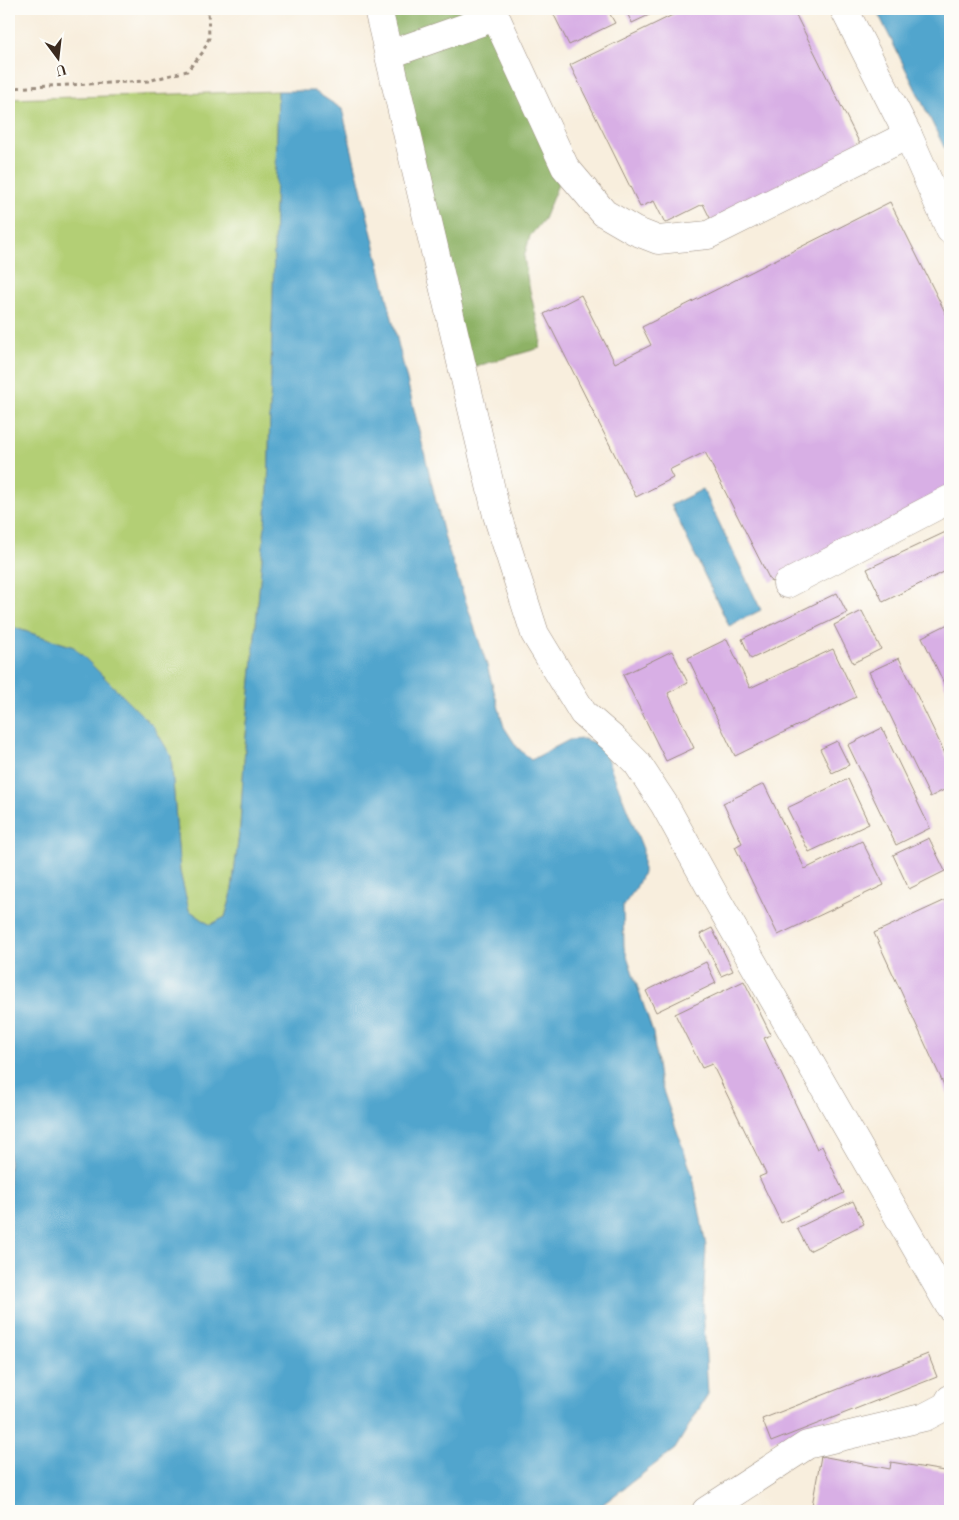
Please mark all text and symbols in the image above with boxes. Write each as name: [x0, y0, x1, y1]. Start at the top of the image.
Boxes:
north arrow: [32, 32, 82, 82]
text: U: [54, 61, 68, 78]

